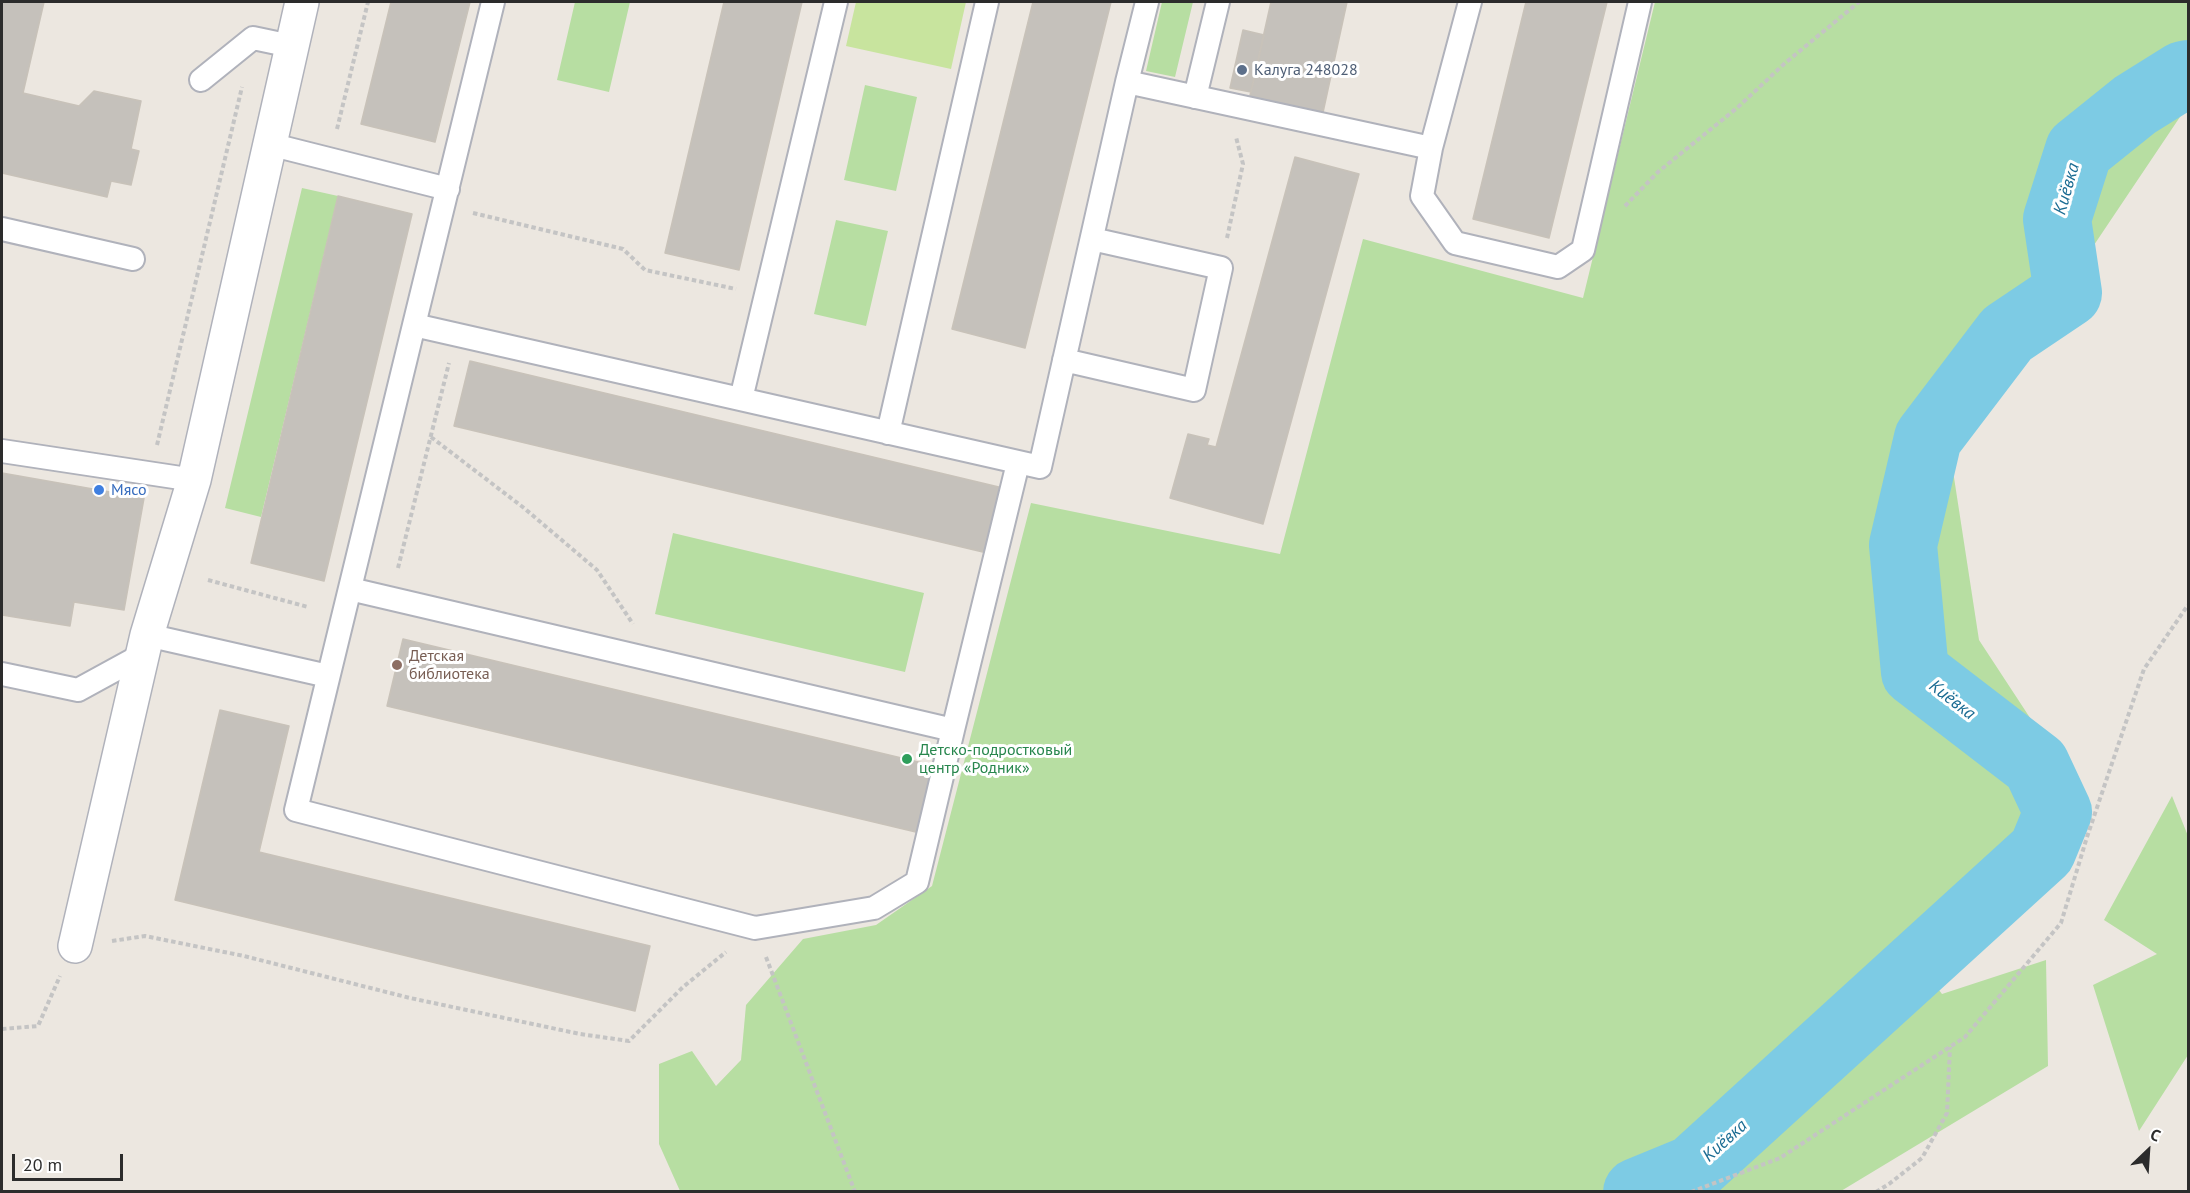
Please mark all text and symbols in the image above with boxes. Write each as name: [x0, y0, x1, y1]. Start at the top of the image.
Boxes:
place label: Калуга 248028: [1254, 60, 1358, 80]
marker: Калуга 248028: [1235, 63, 1249, 77]
water label: Киёвка: [2049, 161, 2085, 217]
place label: Мясо: [111, 480, 147, 500]
marker: Мясо: [92, 483, 106, 497]
place label: Детская библиотека: [409, 646, 490, 684]
marker: Детская библиотека: [390, 658, 404, 672]
water label: Киёвка: [1925, 675, 1979, 725]
place label: Детско-подростковый центр «Родник»: [919, 740, 1072, 778]
marker: Детско-подростковый центр «Родник»: [900, 752, 914, 766]
water label: Киёвка: [1698, 1115, 1752, 1167]
north arrow: [2118, 1121, 2178, 1181]
text: С: [2147, 1124, 2164, 1146]
scale bar: [15, 1142, 126, 1180]
text: 20 m: [23, 1153, 62, 1176]

